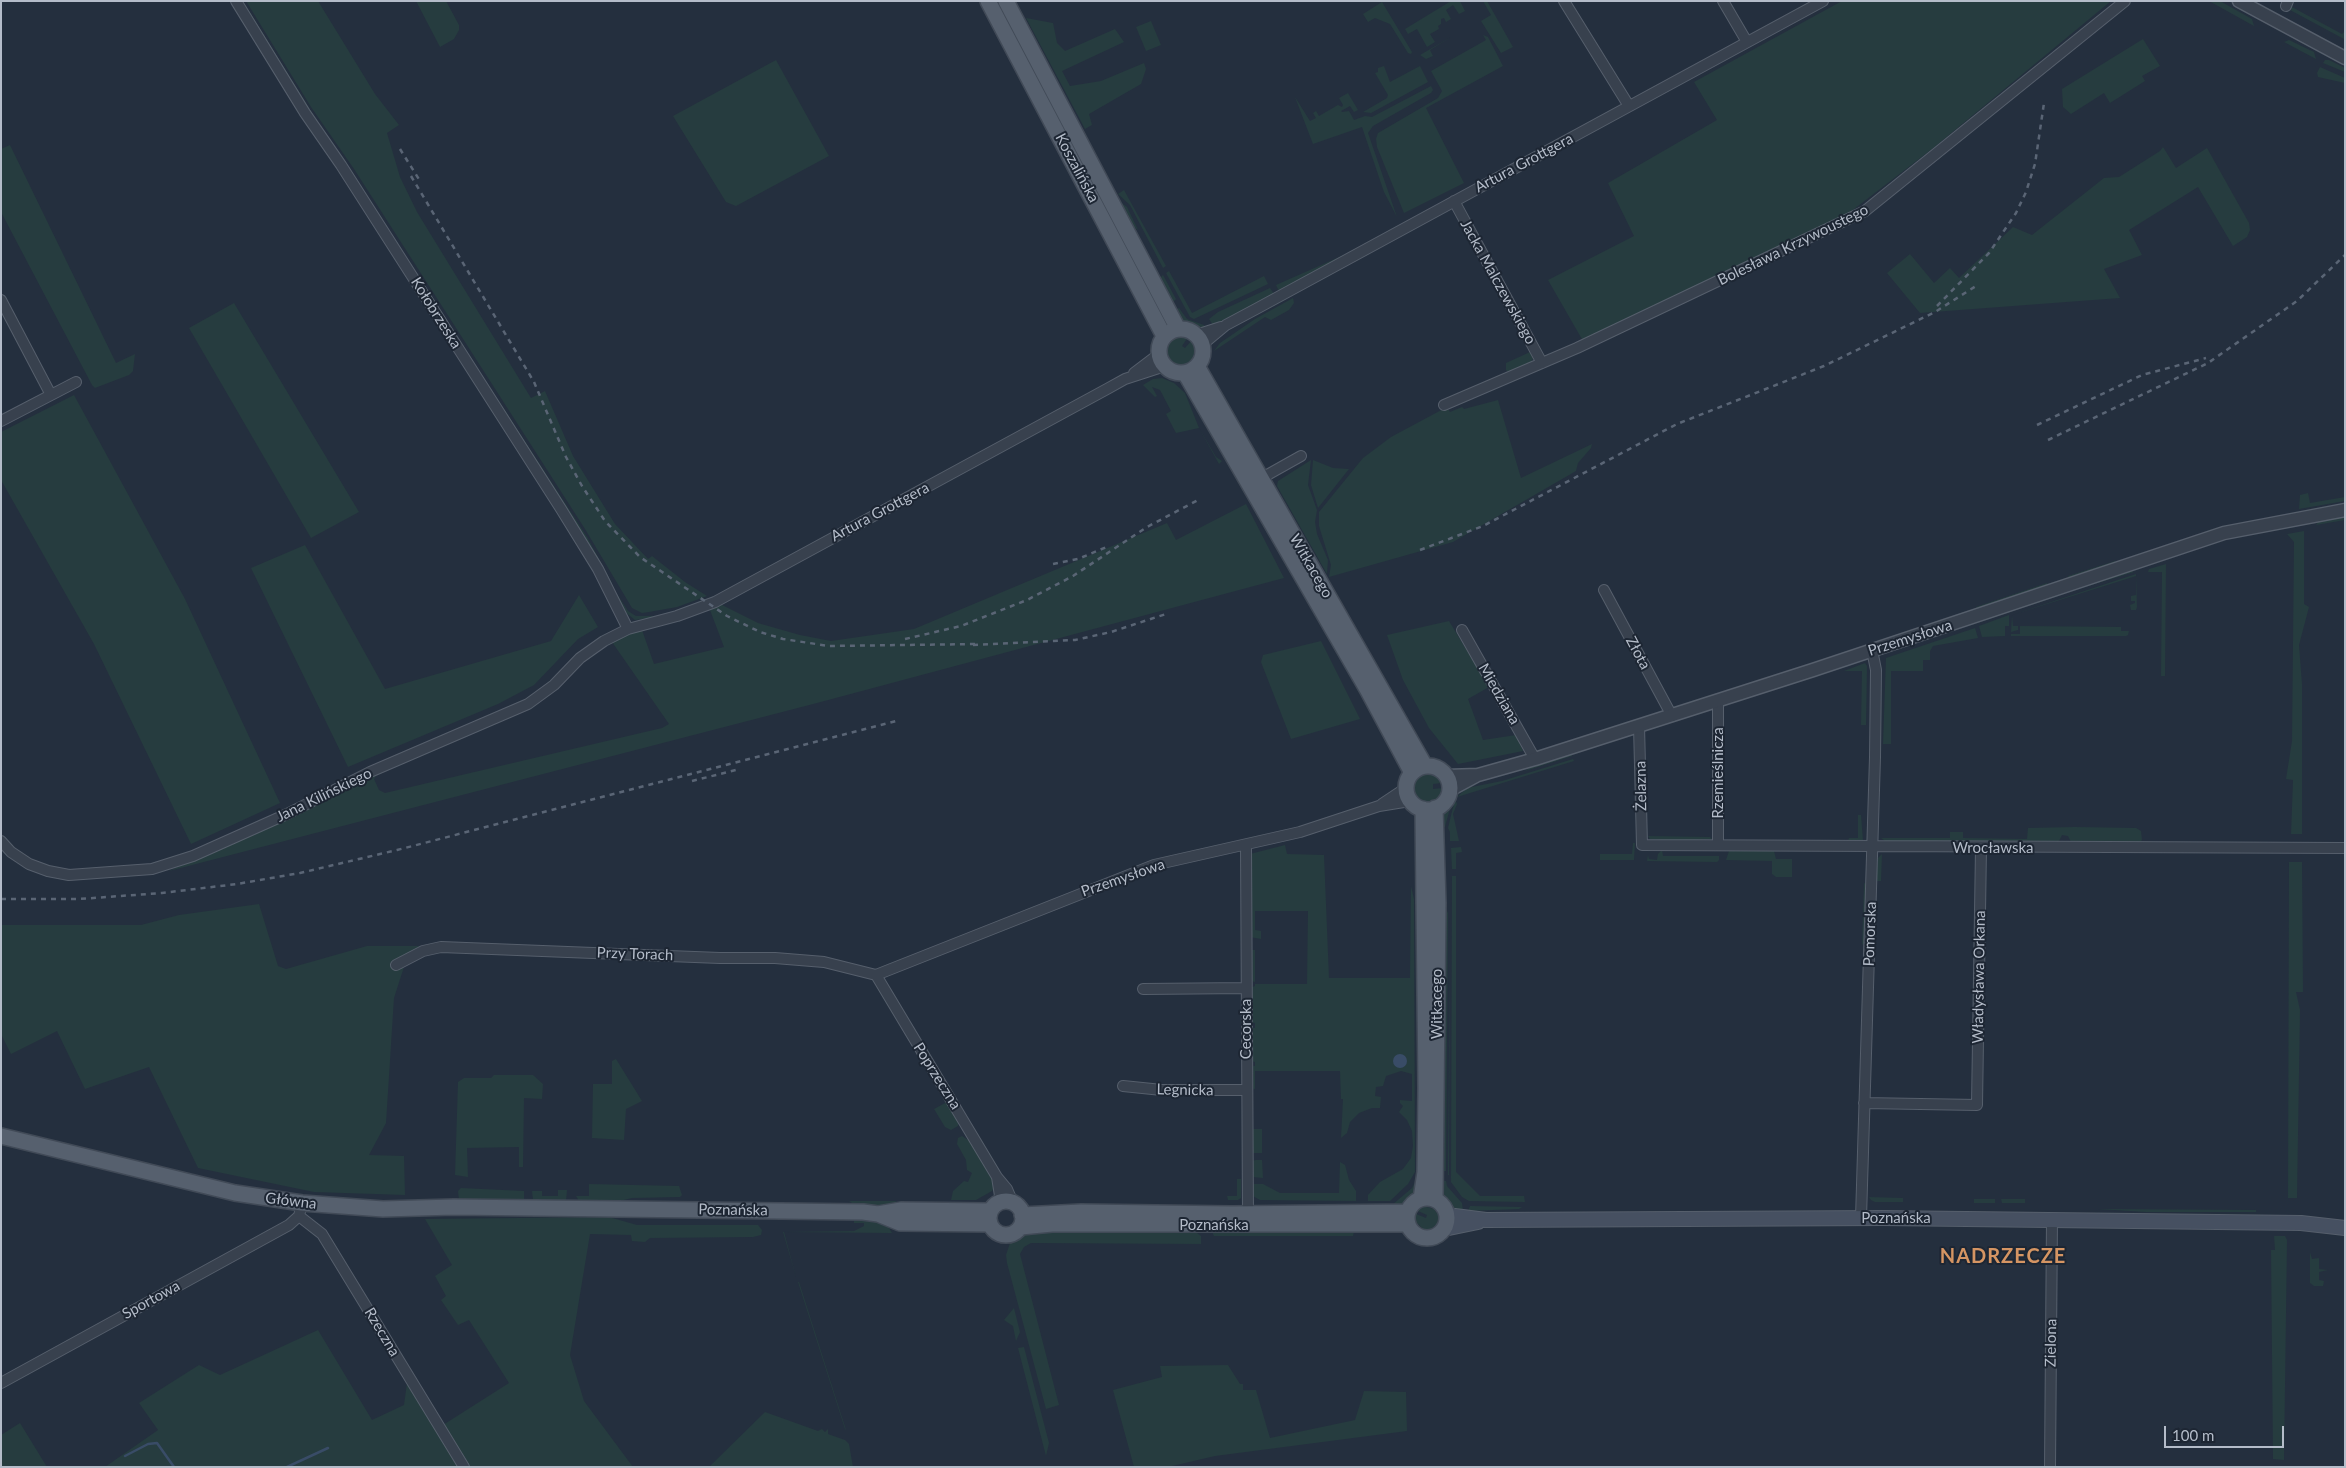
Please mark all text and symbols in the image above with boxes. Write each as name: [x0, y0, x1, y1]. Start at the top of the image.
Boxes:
street label: Artura Grottgera: [1472, 129, 1576, 197]
street label: Koszalińska: [1051, 130, 1103, 206]
street label: Bolesława Krzywoustego: [1715, 201, 1871, 289]
street label: Jacka Malczewskiego: [1456, 217, 1540, 347]
street label: Kołobrzeska: [407, 274, 465, 352]
street label: Artura Grottgera: [828, 478, 932, 546]
street label: Witkacego: [1286, 531, 1336, 601]
street label: Przemysłowa: [1866, 616, 1954, 660]
street label: Złota: [1622, 633, 1654, 673]
street label: Miedziana: [1474, 660, 1524, 728]
street label: Rzemieślnicza: [1709, 727, 1727, 819]
street label: Żelazna: [1632, 761, 1650, 811]
street label: Jana Kilińskiego: [273, 764, 375, 826]
street label: Wrocławska: [1952, 839, 2034, 857]
street label: Przemysłowa: [1079, 855, 1167, 901]
street label: Pomorska: [1860, 901, 1880, 967]
street label: Władysława Orkana: [1969, 910, 1989, 1044]
street label: Przy Torach: [596, 944, 674, 964]
street label: Witkacego: [1428, 969, 1446, 1039]
street label: Cecorska: [1237, 999, 1255, 1059]
street label: Poprzeczna: [909, 1039, 965, 1113]
street label: Legnicka: [1156, 1081, 1214, 1099]
street label: Główna: [264, 1189, 318, 1213]
street label: Poznańska: [698, 1200, 768, 1220]
street label: Poznańska: [1861, 1209, 1931, 1227]
street label: Poznańska: [1179, 1216, 1249, 1234]
district label: NADRZECZE: [1939, 1245, 2067, 1269]
street label: Sportowa: [119, 1277, 183, 1323]
street label: Rzeczna: [360, 1304, 404, 1360]
street label: Zielona: [2042, 1319, 2060, 1367]
scale bar: [2166, 1416, 2286, 1448]
text: 100 m: [2172, 1426, 2214, 1444]

